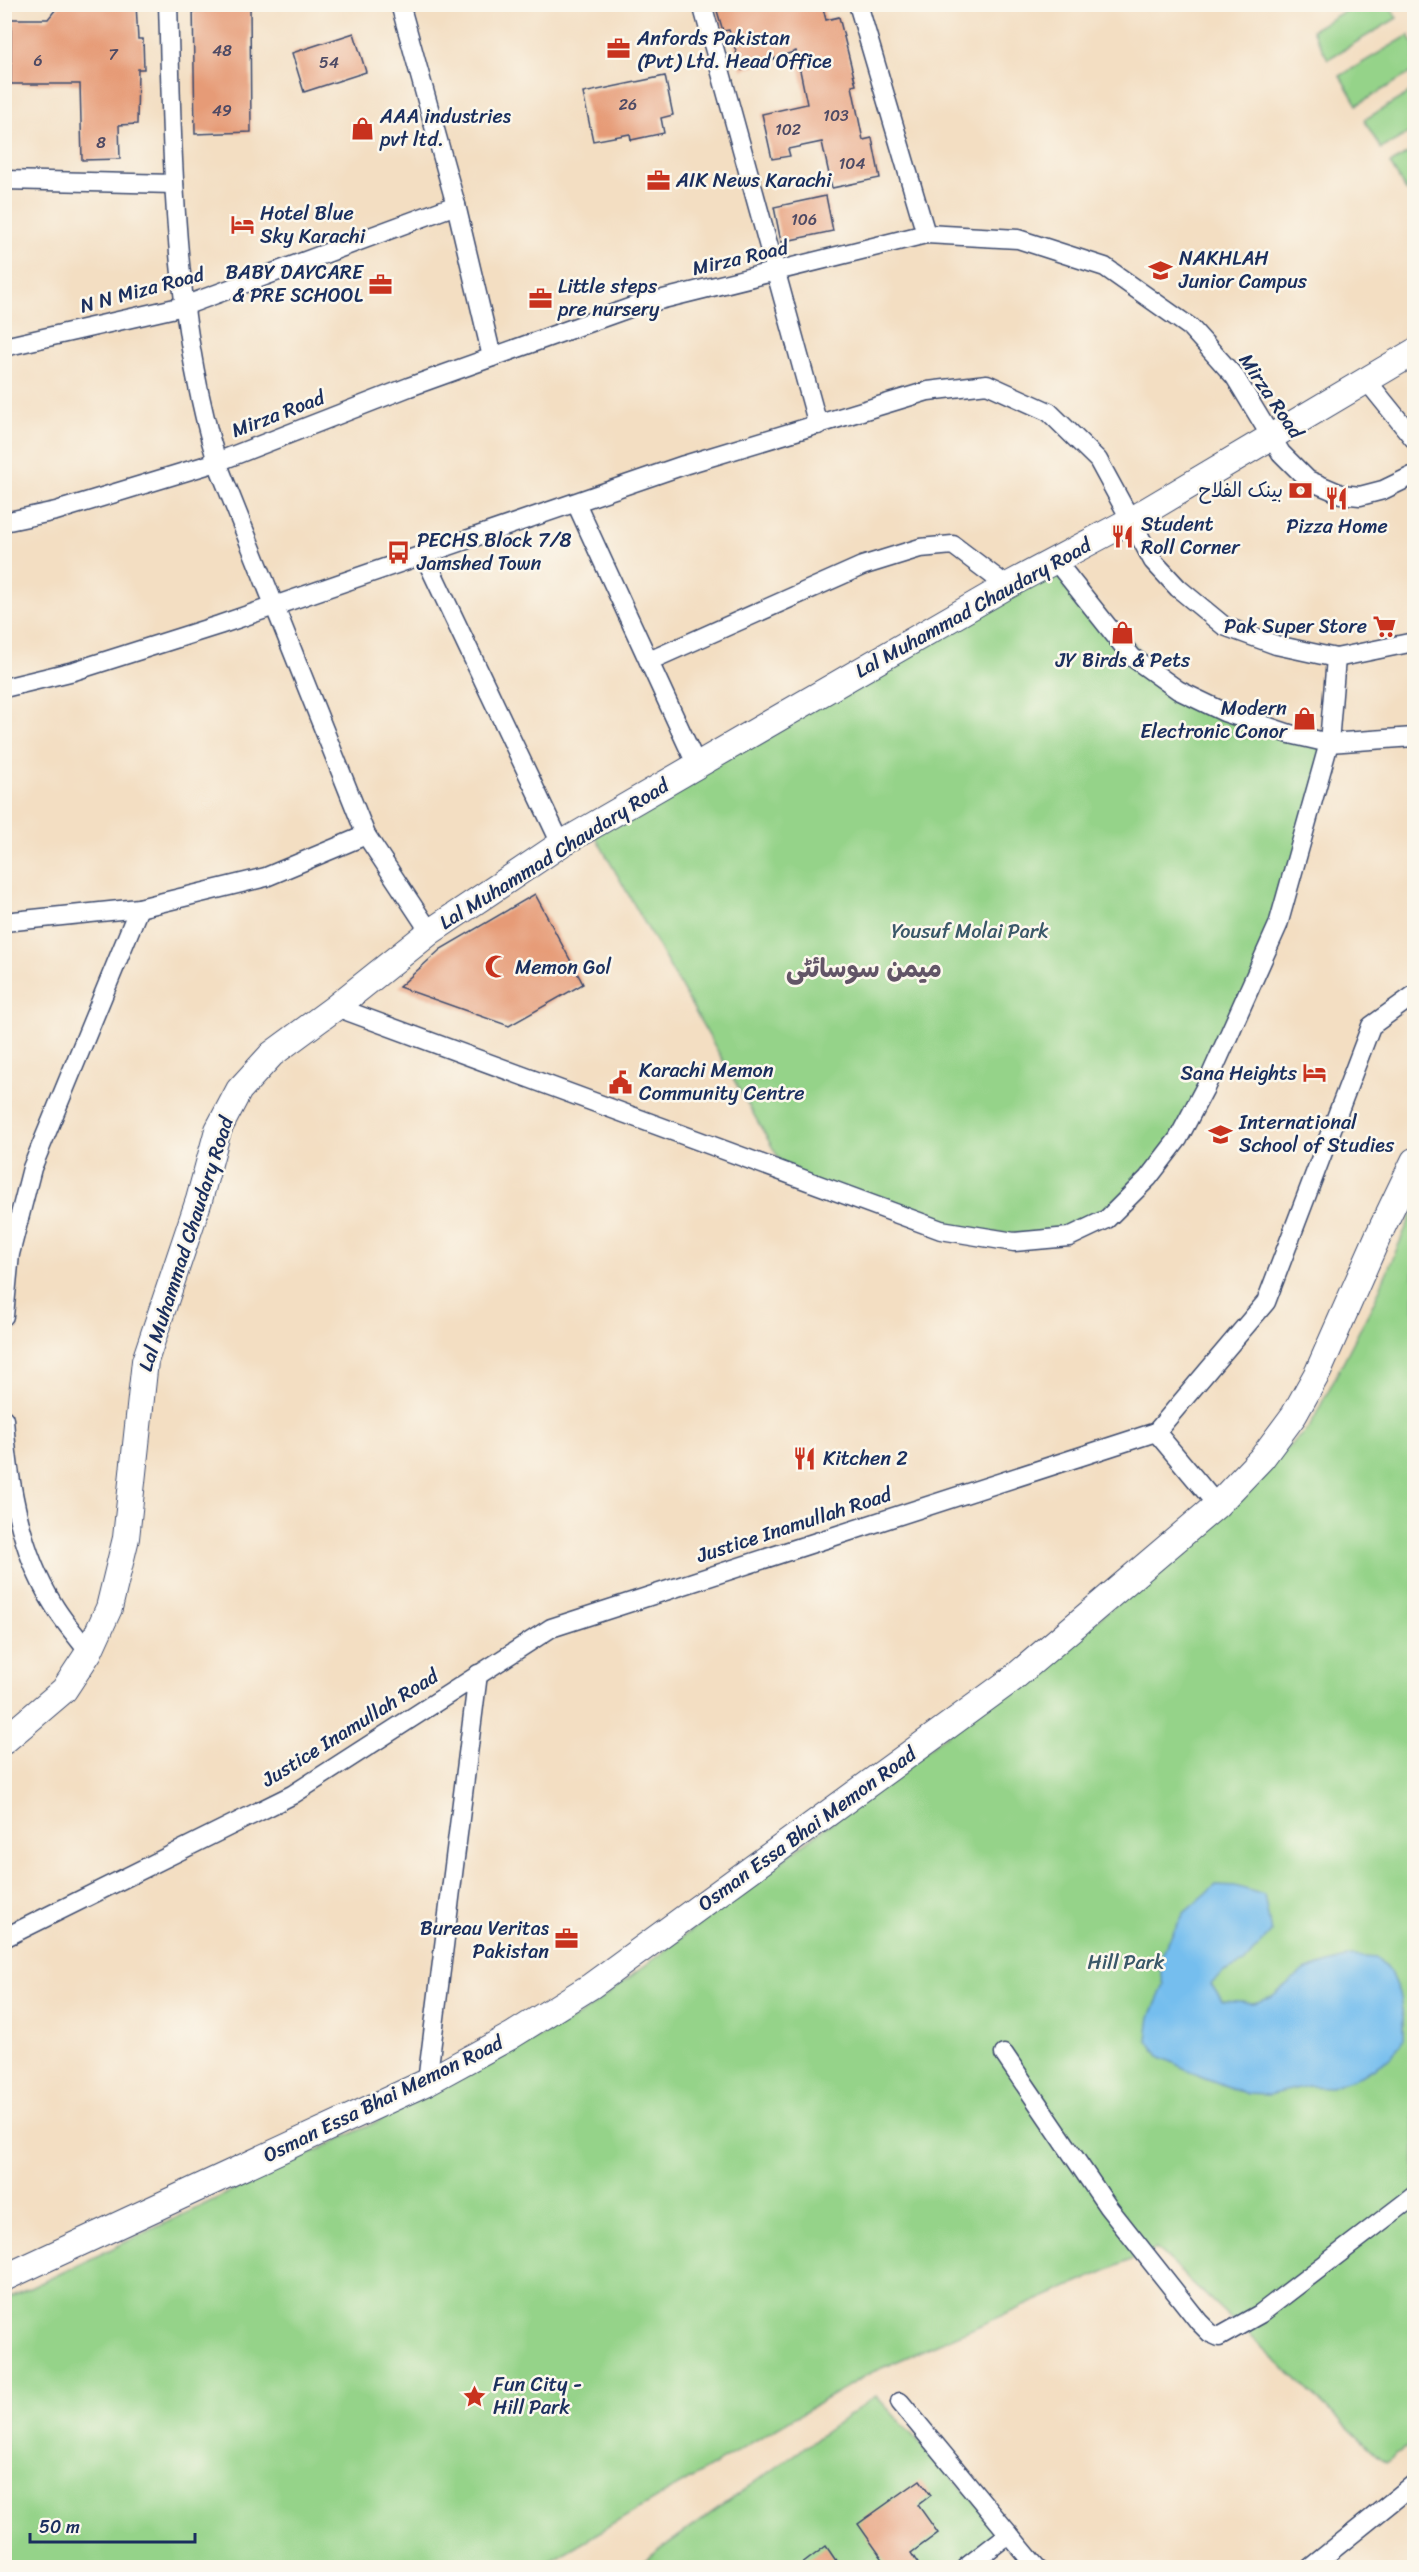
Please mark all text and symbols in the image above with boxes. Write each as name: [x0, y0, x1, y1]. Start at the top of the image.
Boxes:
place label: Anfords Pakistan (Pvt) Ltd. Head Office: [636, 21, 832, 79]
house number: 48: [212, 36, 232, 65]
office icon: Anfords Pakistan (Pvt) Ltd. Head Office: [606, 36, 632, 62]
house number: 7: [108, 40, 118, 69]
house number: 6: [33, 46, 43, 75]
house number: 54: [319, 48, 339, 77]
house number: 26: [619, 90, 637, 119]
house number: 49: [212, 96, 232, 125]
place label: AAA industries pvt ltd.: [379, 99, 512, 157]
house number: 103: [823, 101, 849, 130]
shop icon: AAA industries pvt ltd.: [349, 115, 375, 141]
house number: 102: [775, 115, 801, 144]
house number: 8: [96, 128, 106, 157]
house number: 104: [839, 149, 865, 178]
place label: AIK News Karachi: [675, 163, 833, 198]
office icon: AIK News Karachi: [645, 167, 671, 193]
place label: Hotel Blue Sky Karachi: [260, 196, 366, 254]
house number: 106: [791, 205, 817, 234]
hotel icon: Hotel Blue Sky Karachi: [229, 211, 255, 237]
street label: Mirza Road: [689, 230, 793, 286]
place label: NAKHLAH Junior Campus: [1178, 241, 1308, 299]
place label: BABY DAYCARE & PRE SCHOOL: [225, 255, 365, 313]
street label: N N Miza Road: [76, 256, 209, 323]
school or university icon: NAKHLAH Junior Campus: [1148, 257, 1174, 283]
place label: Little steps pre nursery: [557, 269, 660, 327]
office icon: BABY DAYCARE & PRE SCHOOL: [368, 271, 394, 297]
office icon: Little steps pre nursery: [527, 285, 553, 311]
street label: Mirza Road: [1229, 346, 1314, 447]
street label: Mirza Road: [226, 380, 331, 448]
place label: بینک الفلاح: [1198, 473, 1283, 508]
bank icon: بینک الفلاح: [1288, 477, 1314, 503]
restaurant icon: Pizza Home: [1324, 486, 1350, 512]
place label: Student Roll Corner: [1141, 507, 1241, 565]
place label: Pizza Home: [1286, 509, 1388, 544]
place label: PECHS Block 7/8 Jamshed Town: [416, 523, 572, 581]
restaurant icon: Student Roll Corner: [1110, 523, 1136, 549]
street label: Lal Muhammad Chaudary Road: [848, 528, 1099, 688]
bus stop icon: PECHS Block 7/8 Jamshed Town: [386, 539, 412, 565]
place label: Pak Super Store: [1224, 609, 1367, 644]
supermarket icon: Pak Super Store: [1372, 613, 1398, 639]
shop icon: JY Birds & Pets: [1110, 620, 1136, 646]
place label: JY Birds & Pets: [1055, 643, 1191, 678]
place label: Modern Electronic Conor: [1140, 691, 1289, 749]
shop icon: Modern Electronic Conor: [1292, 706, 1318, 732]
street label: Lal Muhammad Chaudary Road: [432, 768, 677, 939]
park label: Yousuf Molai Park: [891, 914, 1049, 949]
district label: میمن سوسائٹی: [786, 945, 942, 991]
place label: Memon Gol: [515, 950, 611, 985]
mosque icon: Memon Gol: [484, 954, 510, 980]
place label: Karachi Memon Community Centre: [639, 1053, 805, 1111]
place label: Sana Heights: [1181, 1056, 1298, 1091]
hotel icon: Sana Heights: [1302, 1060, 1328, 1086]
public building icon: Karachi Memon Community Centre: [608, 1069, 634, 1095]
place label: International School of Studies: [1238, 1105, 1395, 1163]
street label: Lal Muhammad Chaudary Road: [128, 1111, 244, 1376]
school or university icon: International School of Studies: [1208, 1121, 1234, 1147]
place label: Kitchen 2: [823, 1441, 908, 1476]
restaurant icon: Kitchen 2: [792, 1445, 818, 1471]
street label: Justice Inamullah Road: [691, 1477, 897, 1573]
street label: Justice Inamullah Road: [254, 1659, 447, 1797]
street label: Osman Essa Bhai Memon Road: [690, 1737, 925, 1921]
place label: Bureau Veritas Pakistan: [420, 1911, 550, 1969]
office icon: Bureau Veritas Pakistan: [554, 1926, 580, 1952]
park label: Hill Park: [1088, 1945, 1165, 1980]
street label: Osman Essa Bhai Memon Road: [257, 2025, 510, 2172]
place label: Fun City - Hill Park: [493, 2367, 582, 2425]
place icon: Fun City - Hill Park: [462, 2383, 488, 2409]
scale bar: [30, 2506, 195, 2544]
text: 50 m: [39, 2511, 80, 2543]

